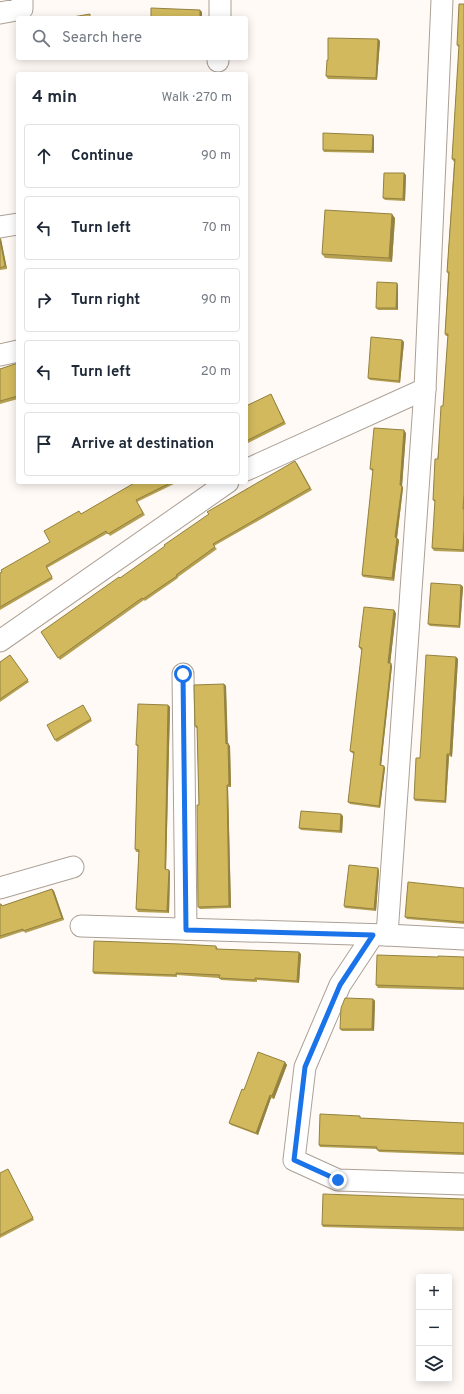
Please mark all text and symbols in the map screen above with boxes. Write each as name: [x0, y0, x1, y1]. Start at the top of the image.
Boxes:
search box: [16, 16, 248, 60]
icon: search: [30, 27, 52, 49]
text: Search here: [62, 29, 142, 48]
text: 4 min: [32, 87, 77, 109]
text: Walk · 270 m: [162, 90, 232, 106]
icon: ahead: [33, 145, 55, 167]
text: Continue: [71, 147, 133, 166]
text: 90 m: [201, 148, 231, 164]
icon: left: [33, 217, 55, 239]
text: Turn left: [71, 219, 131, 238]
text: 70 m: [202, 220, 231, 236]
icon: right: [33, 289, 55, 311]
text: Turn right: [71, 291, 140, 310]
text: 90 m: [201, 292, 231, 308]
icon: left: [33, 361, 55, 383]
text: Turn left: [71, 363, 131, 382]
text: 20 m: [201, 364, 231, 380]
icon: arrive: [33, 433, 55, 455]
text: Arrive at destination: [71, 435, 214, 454]
route start: [174, 665, 192, 683]
route end: [329, 1171, 347, 1189]
map controls: [416, 1274, 452, 1382]
button: +: [416, 1274, 452, 1310]
button: −: [416, 1310, 452, 1346]
button: layers: [416, 1346, 452, 1382]

